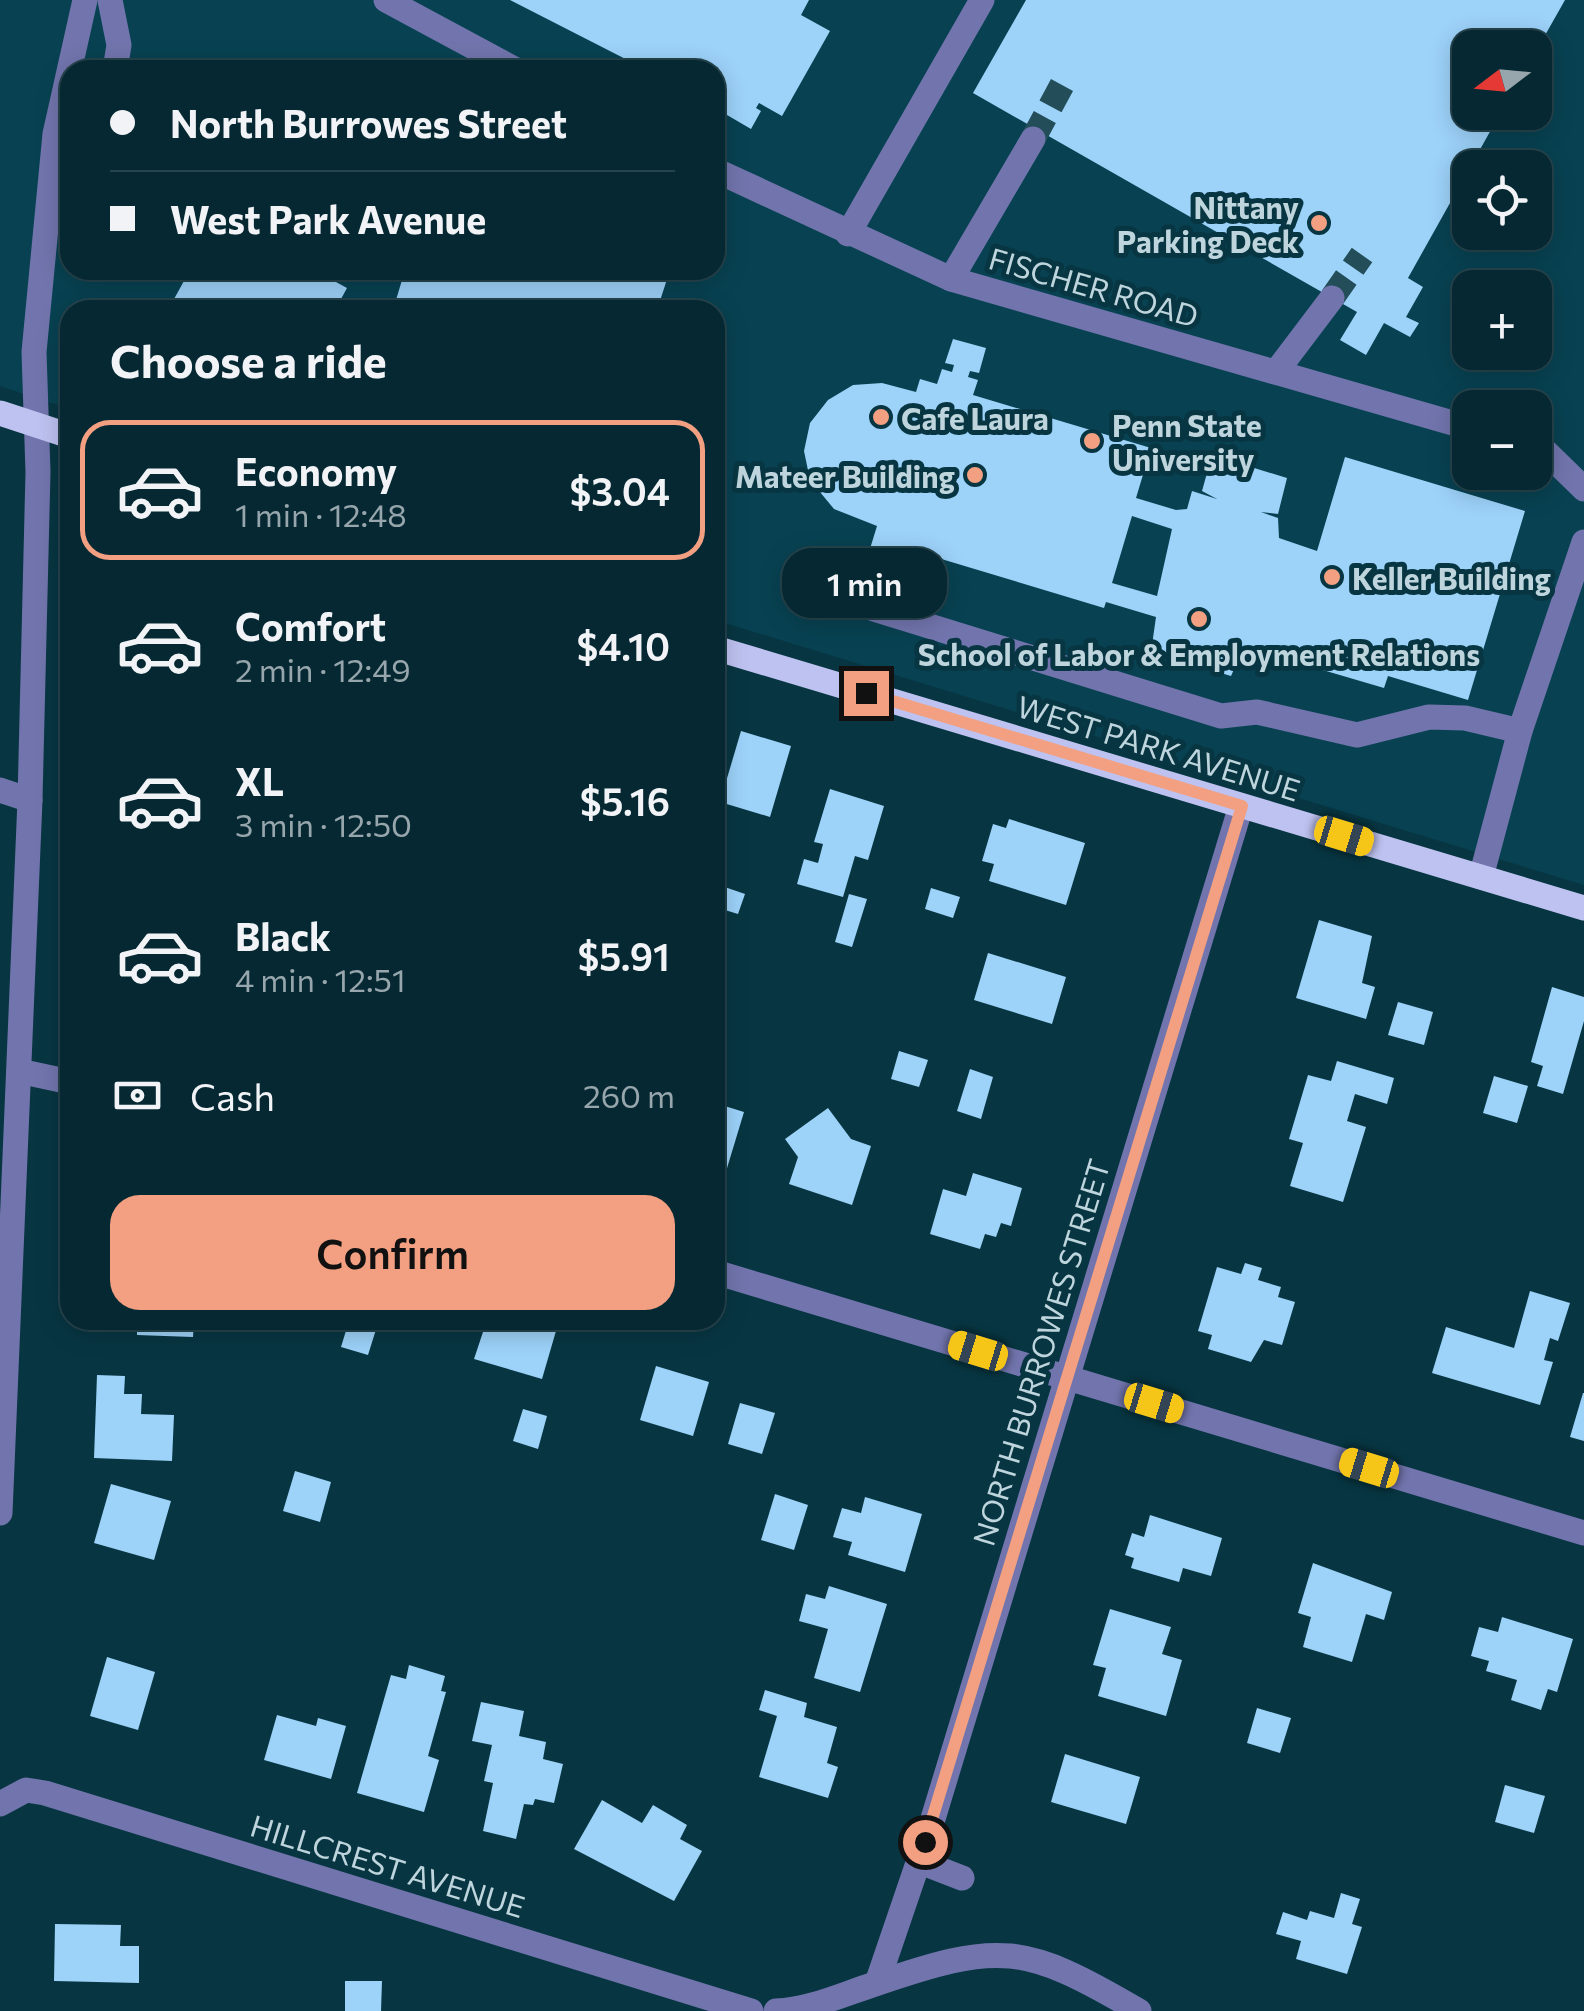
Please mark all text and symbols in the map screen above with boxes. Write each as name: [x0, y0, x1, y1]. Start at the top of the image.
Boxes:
north arrow: [1452, 30, 1552, 130]
map controls: [1452, 30, 1552, 490]
text: North Burrowes Street: [170, 99, 567, 146]
button: locate: [1452, 150, 1552, 250]
place label: Nittany Parking Deck: [1117, 188, 1300, 259]
text: West Park Avenue: [170, 195, 486, 242]
marker: Nittany Parking Deck: [1308, 212, 1330, 234]
street label: FISCHER ROAD: [985, 238, 1203, 334]
button: +: [1452, 270, 1552, 370]
text: Choose a ride: [110, 332, 387, 387]
button: −: [1452, 390, 1552, 490]
place label: Cafe Laura: [901, 399, 1049, 436]
marker: Cafe Laura: [870, 406, 892, 428]
place label: Penn State University: [1112, 406, 1262, 477]
marker: Penn State University: [1081, 430, 1103, 452]
icon: car: [115, 445, 205, 535]
text: Economy: [235, 447, 397, 494]
place label: Mateer Building: [735, 457, 955, 494]
marker: Mateer Building: [964, 464, 986, 486]
text: $3.04: [570, 467, 670, 514]
text: 1 min · 12:48: [235, 494, 407, 534]
callout: 1 min: [784, 548, 948, 618]
place label: Keller Building: [1352, 559, 1551, 596]
text: 1 min: [827, 563, 902, 603]
marker: Keller Building: [1321, 566, 1343, 588]
icon: car: [115, 600, 205, 690]
text: Comfort: [235, 602, 386, 649]
marker: School of Labor & Employment Relations: [1188, 608, 1210, 630]
text: $4.10: [577, 622, 670, 669]
place label: School of Labor & Employment Relations: [918, 635, 1480, 672]
text: 2 min · 12:49: [235, 649, 411, 689]
route end: [844, 671, 889, 716]
street label: WEST PARK AVENUE: [1013, 686, 1305, 808]
icon: car: [115, 755, 205, 845]
text: XL: [235, 757, 284, 804]
text: $5.16: [580, 777, 670, 824]
text: 3 min · 12:50: [235, 804, 412, 844]
car: [1311, 813, 1377, 859]
icon: car: [115, 910, 205, 1000]
text: Black: [235, 912, 331, 959]
text: $5.91: [578, 932, 670, 979]
text: 4 min · 12:51: [235, 959, 406, 999]
icon: cash: [110, 1068, 165, 1123]
text: Cash: [190, 1072, 275, 1119]
text: 260 m: [583, 1075, 675, 1115]
street label: NORTH BURROWES STREET: [964, 1154, 1116, 1550]
button: Confirm: [110, 1195, 675, 1310]
car: [945, 1328, 1011, 1374]
car: [1121, 1380, 1187, 1426]
car: [1336, 1445, 1402, 1491]
street label: HILLCREST AVENUE: [247, 1806, 529, 1924]
route start: [903, 1820, 948, 1865]

